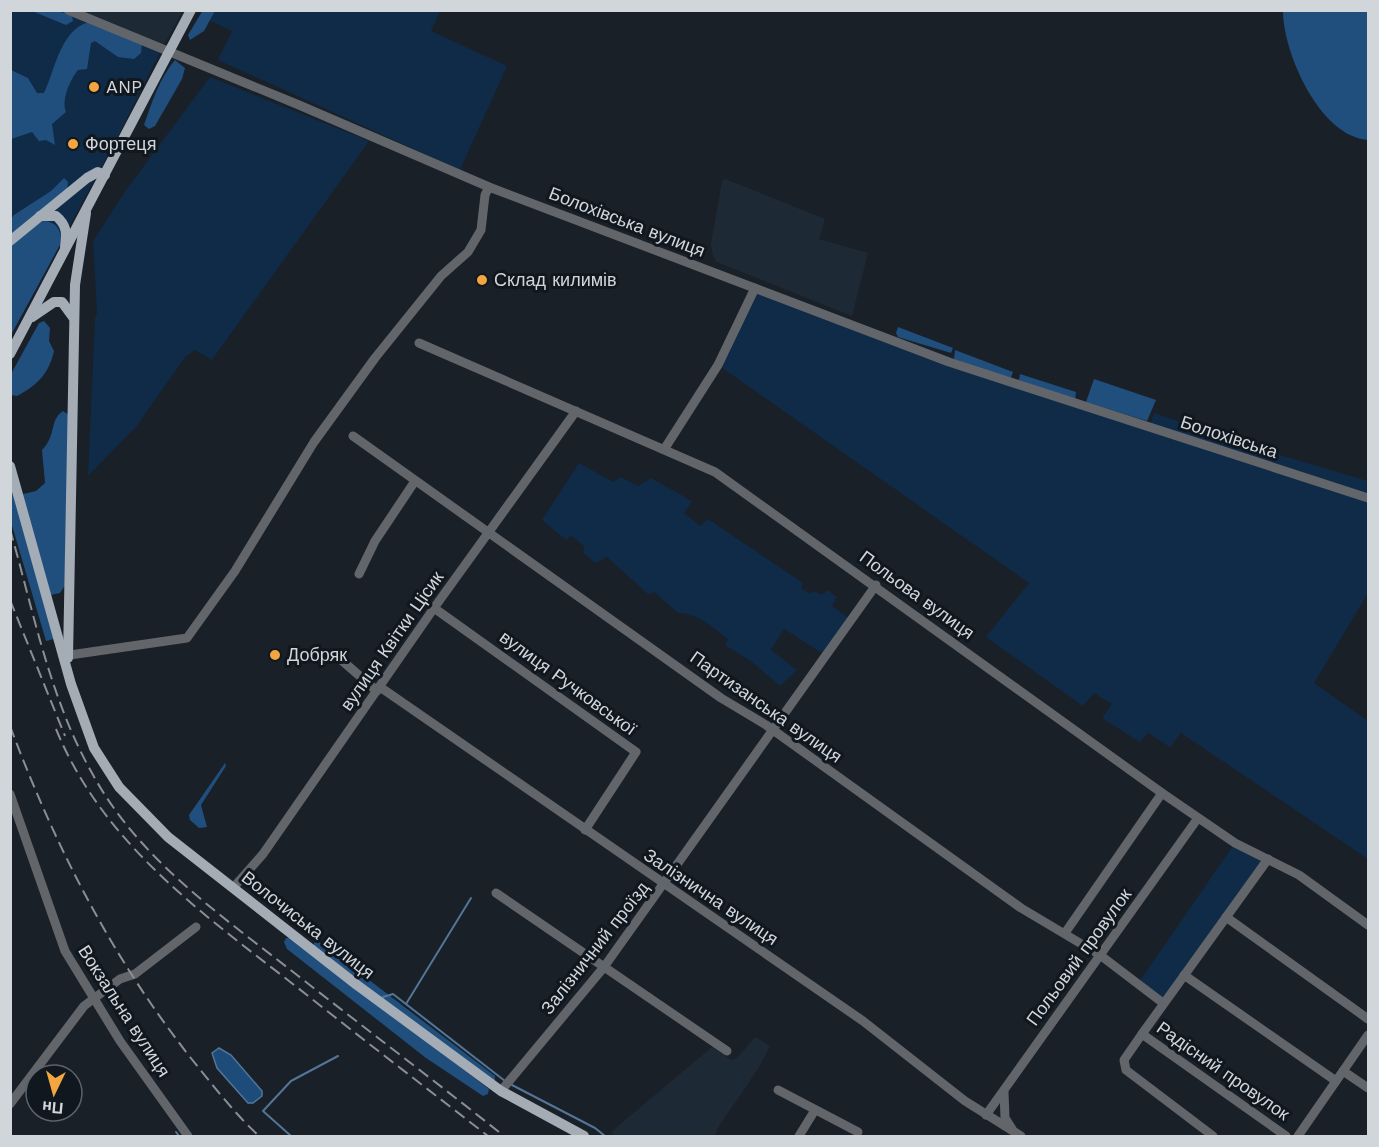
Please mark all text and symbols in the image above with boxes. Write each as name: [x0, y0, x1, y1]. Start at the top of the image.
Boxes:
place label: ANP: [106, 76, 142, 97]
marker: ANP: [87, 80, 101, 94]
place label: Фортеця: [85, 133, 156, 154]
marker: Фортеця: [66, 137, 80, 151]
street label: Болохівська вулиця: [546, 182, 708, 261]
place label: Склад килимів: [494, 269, 617, 290]
marker: Склад килимів: [475, 273, 489, 287]
street label: Болохівська: [1178, 411, 1281, 462]
street label: Польова вулиця: [856, 546, 979, 643]
street label: вулиця Квітки Цісик: [336, 567, 448, 714]
street label: вулиця Ручковської: [496, 626, 641, 739]
place label: Добряк: [287, 644, 347, 665]
street label: Партизанська вулиця: [686, 646, 846, 767]
marker: Добряк: [268, 648, 282, 662]
street label: Залізнична вулиця: [640, 844, 782, 949]
street label: Волочиська вулиця: [238, 866, 379, 983]
street label: Залізничний проїзд: [536, 877, 653, 1018]
street label: Польовий провулок: [1022, 884, 1135, 1029]
street label: Вокзальна вулиця: [74, 941, 175, 1080]
street label: Радісний провулок: [1153, 1017, 1294, 1124]
north arrow: [24, 1063, 84, 1123]
text: Пн: [41, 1097, 64, 1118]

